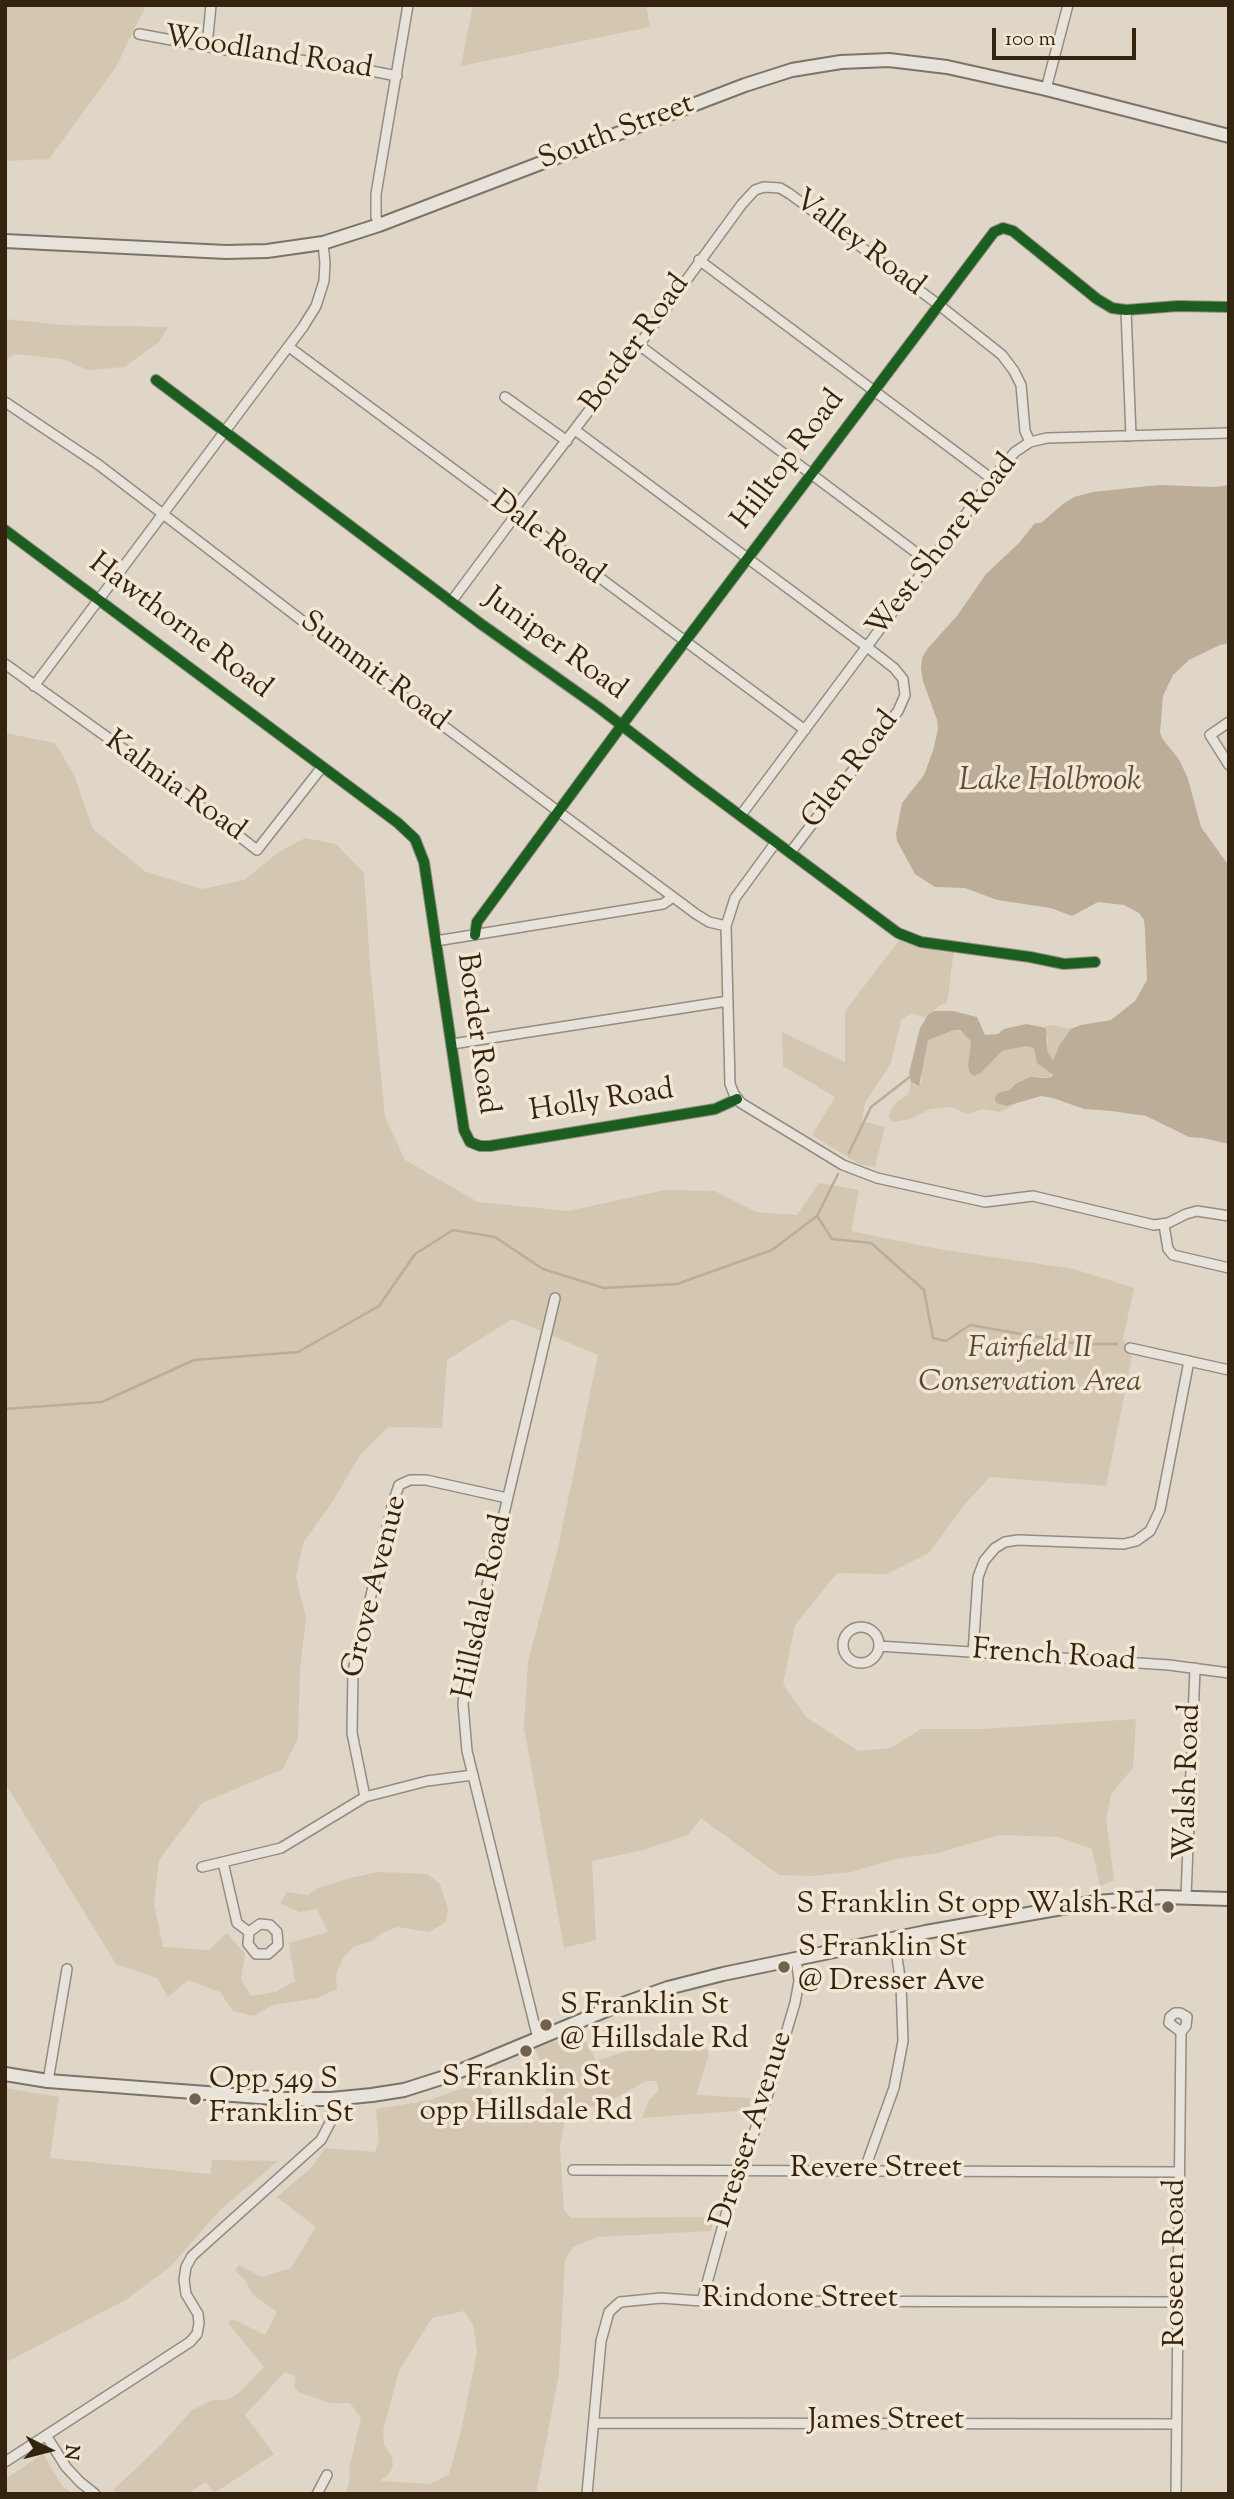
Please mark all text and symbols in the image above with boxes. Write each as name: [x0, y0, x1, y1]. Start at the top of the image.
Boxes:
scale bar: [996, 14, 1140, 58]
street label: Woodland Road: [161, 21, 375, 89]
text: 100 m: [1005, 25, 1056, 55]
street label: South Street: [534, 88, 700, 180]
street label: Valley Road: [785, 184, 931, 306]
street label: Border Road: [575, 269, 699, 421]
street label: Hilltop Road: [726, 384, 854, 538]
street label: West Shore Road: [861, 448, 1027, 646]
street label: Dale Road: [482, 485, 610, 595]
street label: Hawthorne Road: [80, 547, 278, 709]
street label: Juniper Road: [476, 582, 632, 710]
street label: Summit Road: [291, 605, 455, 741]
street label: Glen Road: [796, 705, 908, 837]
street label: Kalmia Road: [97, 725, 251, 851]
water label: Lake Holbrook: [959, 765, 1141, 803]
street label: Border Road: [446, 951, 504, 1117]
street label: Holly Road: [527, 1074, 677, 1132]
park label: Fairfield II Conservation Area: [918, 1333, 1142, 1404]
street label: Grove Avenue: [337, 1492, 417, 1682]
street label: Hillsdale Road: [448, 1512, 522, 1702]
street label: French Road: [971, 1634, 1137, 1682]
street label: Walsh Road: [1169, 1703, 1211, 1861]
place label: S Franklin St opp Walsh Rd: [796, 1889, 1154, 1925]
marker: S Franklin St opp Walsh Rd: [1160, 1899, 1176, 1915]
place label: S Franklin St @ Dresser Ave: [798, 1932, 985, 2002]
marker: S Franklin St @ Dresser Ave: [776, 1959, 792, 1975]
place label: S Franklin St @ Hillsdale Rd: [560, 1990, 749, 2060]
marker: S Franklin St @ Hillsdale Rd: [538, 2017, 554, 2033]
street label: Dresser Avenue: [705, 2027, 803, 2233]
marker: S Franklin St opp Hillsdale Rd: [518, 2043, 534, 2059]
place label: S Franklin St opp Hillsdale Rd: [419, 2062, 633, 2132]
place label: Opp 549 S Franklin St: [209, 2064, 353, 2134]
marker: Opp 549 S Franklin St: [187, 2091, 203, 2107]
street label: Revere Street: [790, 2153, 962, 2189]
street label: Roseen Road: [1160, 2179, 1196, 2347]
street label: Rindone Street: [702, 2283, 898, 2319]
street label: James Street: [808, 2405, 964, 2441]
north arrow: [14, 2415, 84, 2485]
text: N: [56, 2443, 85, 2461]

